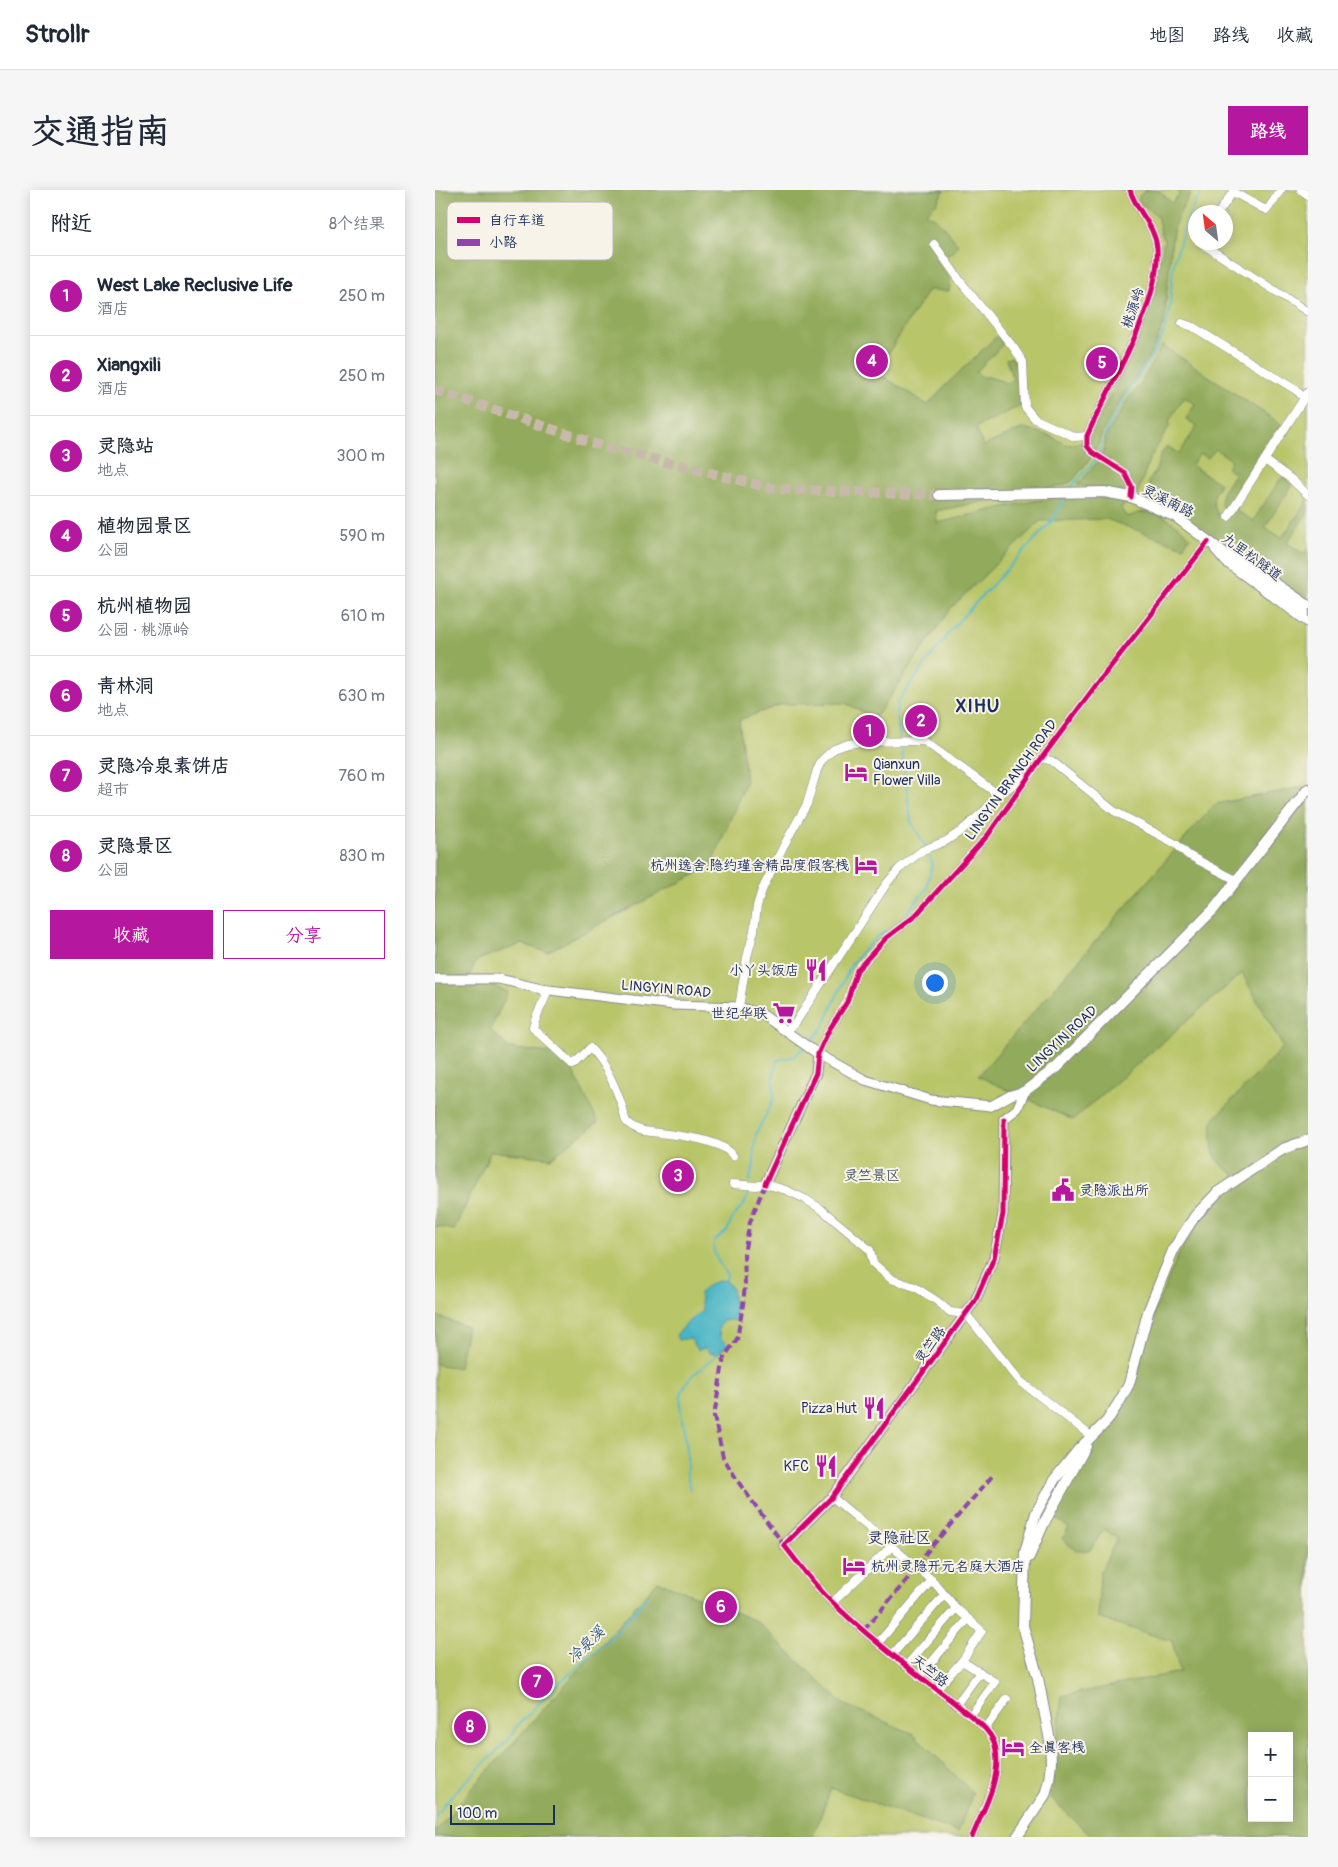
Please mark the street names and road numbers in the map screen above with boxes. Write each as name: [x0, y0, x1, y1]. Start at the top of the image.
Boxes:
street label: 桃源岭: [1118, 285, 1148, 331]
street label: 灵溪南路: [1139, 481, 1197, 521]
street label: 九里松隧道: [1219, 530, 1285, 584]
street label: LINGYIN BRANCH ROAD: [961, 716, 1061, 844]
street label: LINGYIN ROAD: [620, 977, 712, 1001]
street label: LINGYIN ROAD: [1023, 1002, 1101, 1076]
street label: 灵竺路: [911, 1323, 949, 1367]
street label: 天竺路: [908, 1651, 952, 1691]

